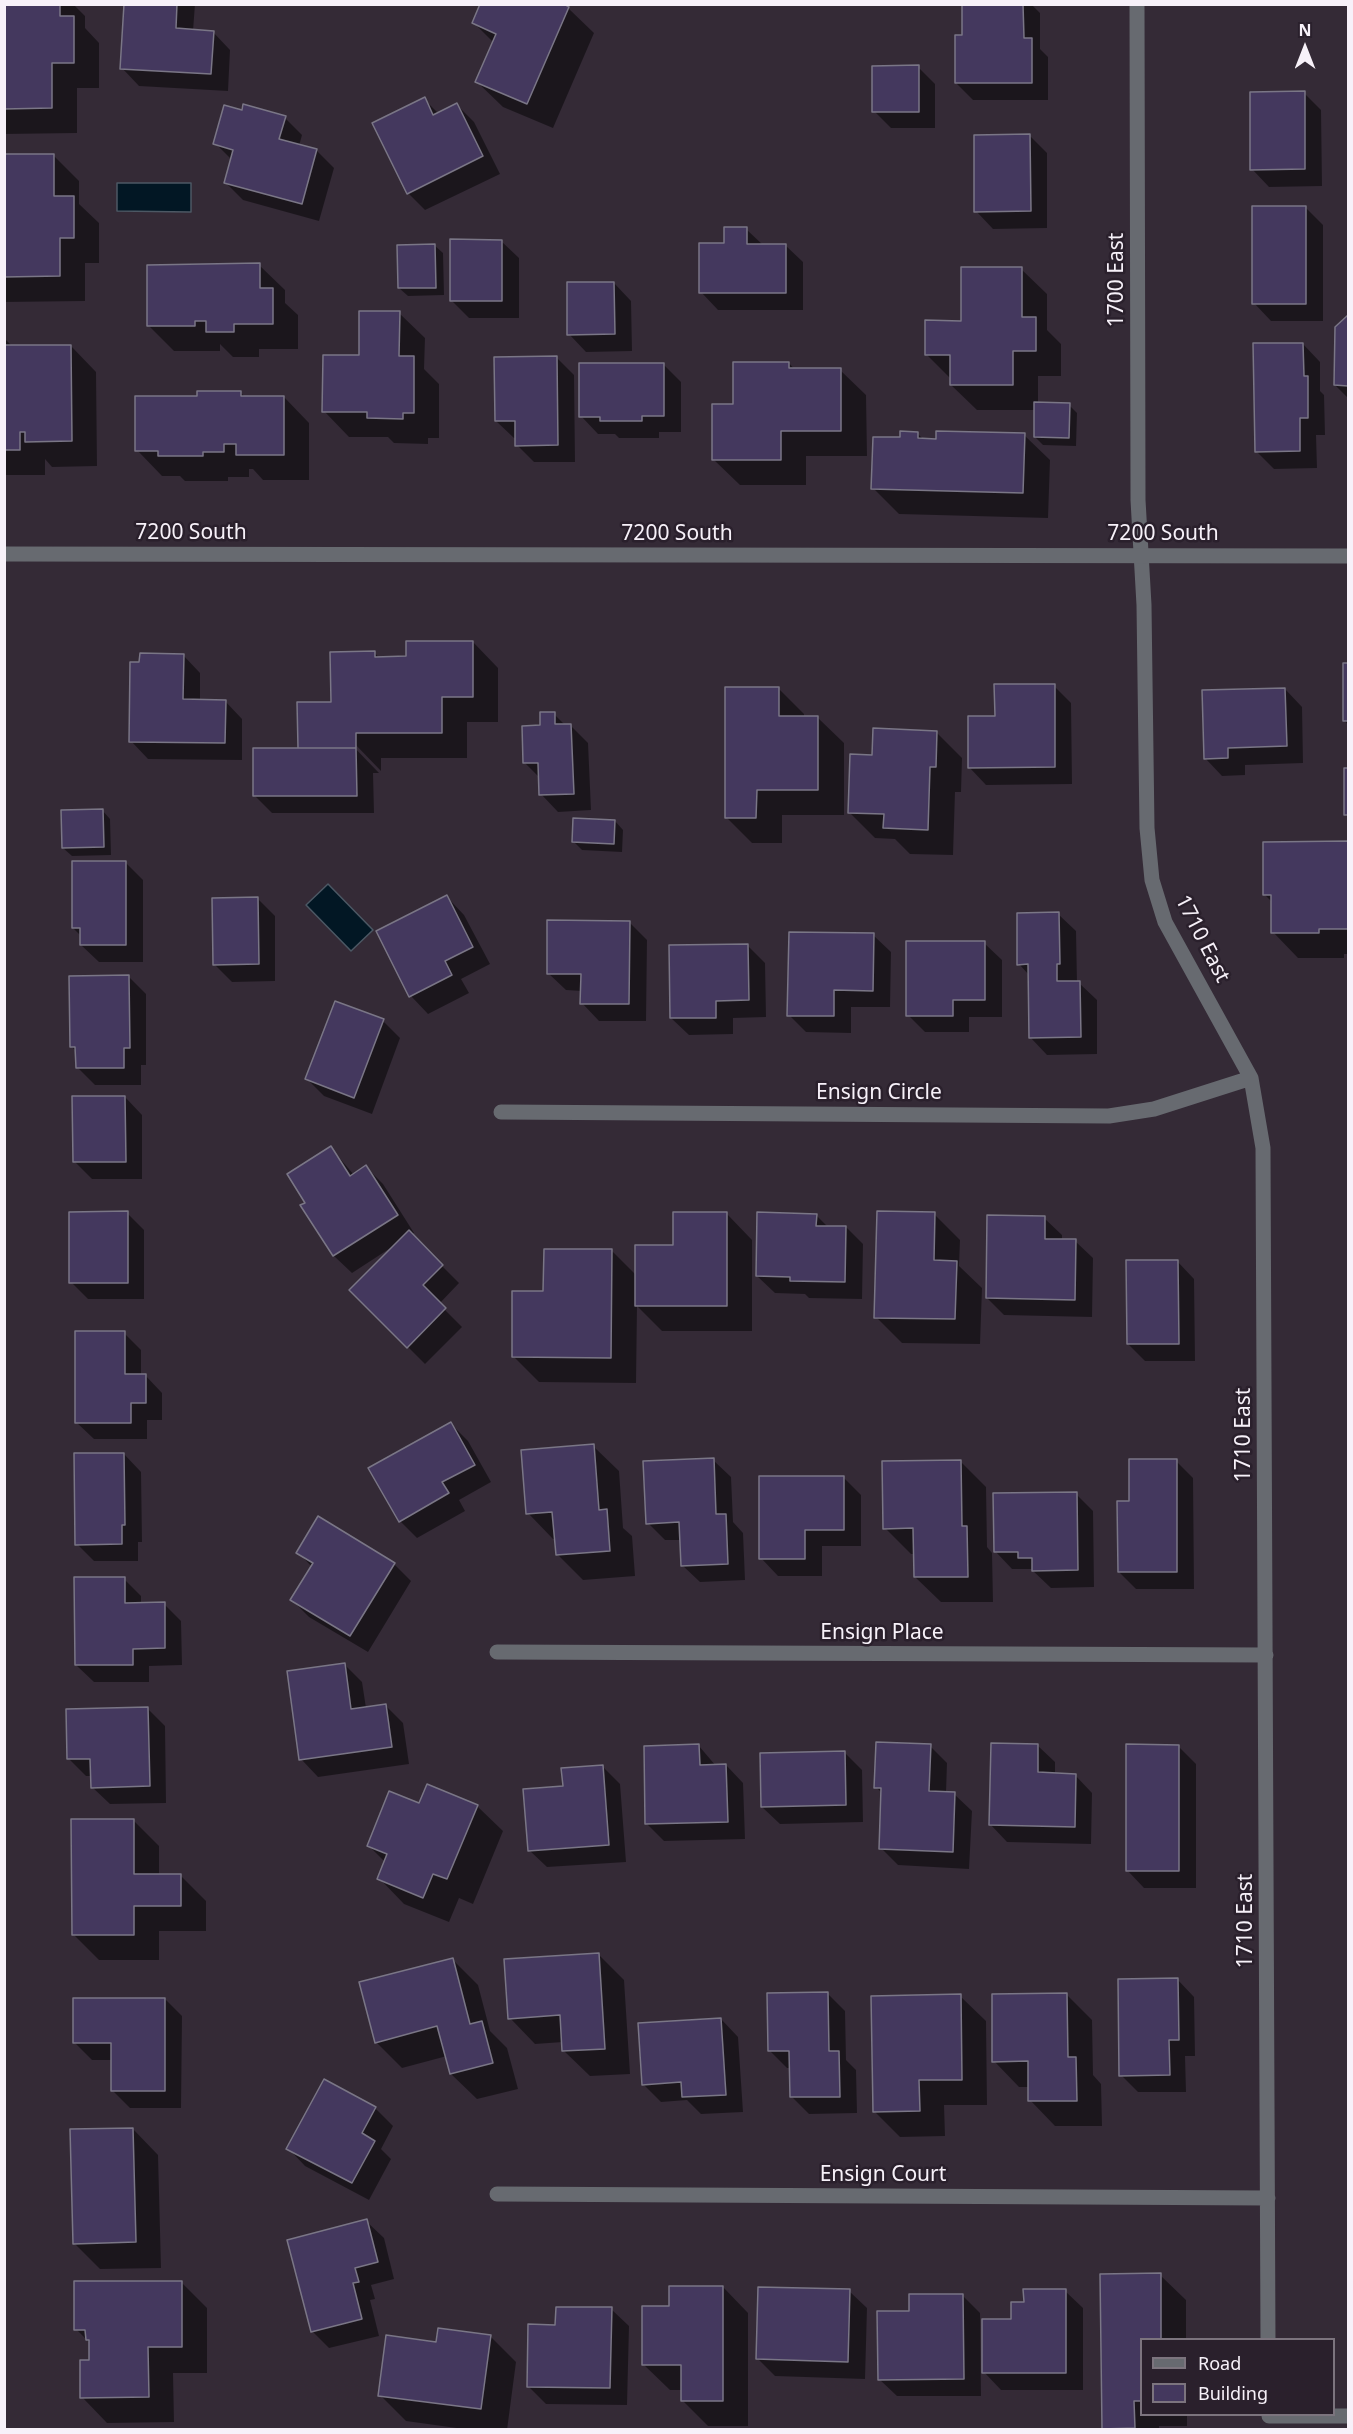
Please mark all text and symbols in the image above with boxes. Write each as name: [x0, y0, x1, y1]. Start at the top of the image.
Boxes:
north arrow: [1275, 18, 1335, 78]
text: N: [1298, 19, 1312, 41]
street label: 1700 East: [1104, 233, 1130, 327]
street label: 7200 South: [135, 520, 247, 546]
street label: 7200 South: [621, 521, 733, 547]
street label: 7200 South: [1107, 521, 1219, 547]
street label: 1710 East: [1169, 891, 1235, 987]
street label: Ensign Circle: [816, 1080, 942, 1106]
street label: 1710 East: [1231, 1388, 1257, 1482]
street label: Ensign Place: [820, 1620, 944, 1646]
street label: 1710 East: [1233, 1874, 1259, 1968]
street label: Ensign Court: [820, 2162, 946, 2188]
legend: [1140, 2338, 1335, 2416]
text: Road: [1198, 2351, 1241, 2375]
text: Building: [1198, 2381, 1268, 2405]

